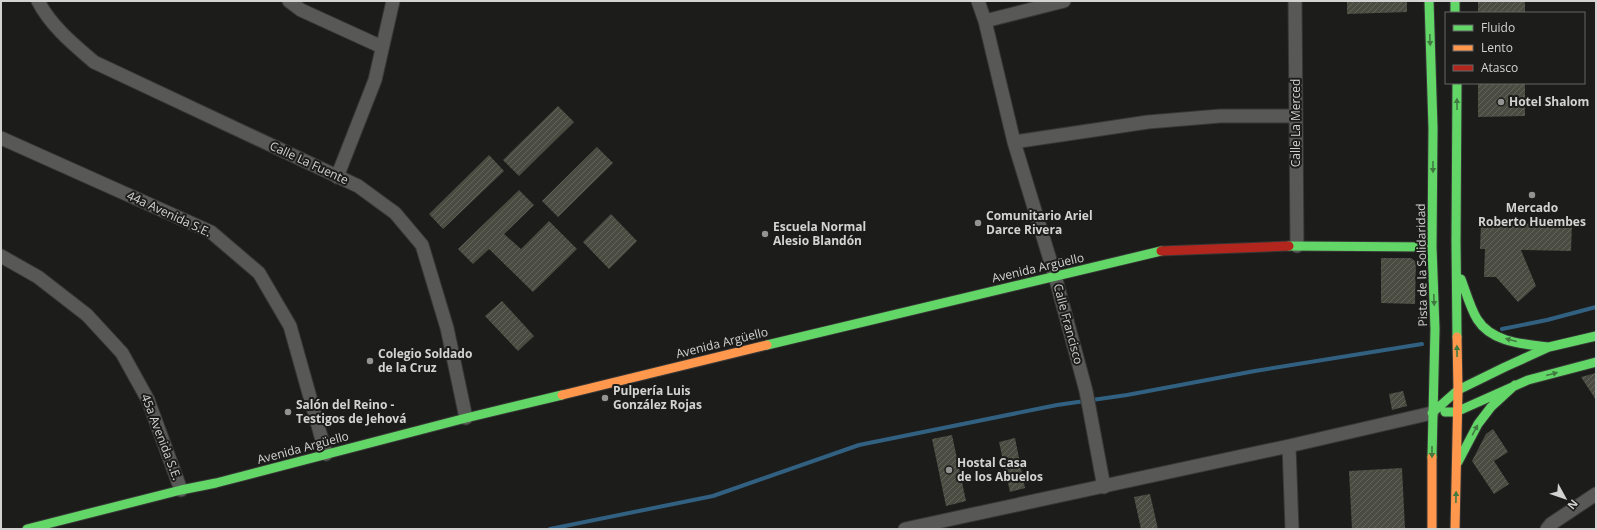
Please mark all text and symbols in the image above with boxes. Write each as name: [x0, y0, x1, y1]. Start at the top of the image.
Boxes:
legend: [1445, 12, 1585, 84]
text: Fluido: [1481, 19, 1515, 36]
one-way arrow: [1427, 34, 1434, 46]
text: Lento: [1481, 39, 1513, 56]
text: Atasco: [1481, 59, 1518, 76]
street label: Calle La Merced: [1287, 79, 1304, 167]
place label: Hotel Shalom: [1509, 93, 1589, 110]
one-way arrow: [1454, 97, 1460, 110]
marker: Hotel Shalom: [1496, 97, 1506, 107]
street label: Calle La Fuente: [267, 137, 351, 188]
one-way arrow: [1430, 161, 1436, 174]
street label: 44a Avenida S.E.: [124, 187, 214, 240]
marker: Mercado Roberto Huembes: [1527, 190, 1537, 200]
place label: Mercado Roberto Huembes: [1478, 199, 1586, 230]
street label: Pista de la Solidaridad: [1412, 203, 1431, 327]
place label: Comunitario Ariel Darce Rivera: [986, 207, 1093, 238]
place label: Escuela Normal Alesio Blandón: [773, 218, 866, 249]
marker: Comunitario Ariel Darce Rivera: [973, 218, 983, 228]
marker: Escuela Normal Alesio Blandón: [760, 229, 770, 239]
street label: Avenida Argüello: [990, 249, 1086, 286]
street label: Calle Francisco: [1050, 282, 1087, 366]
one-way arrow: [1431, 293, 1438, 306]
street label: Avenida Argüello: [674, 323, 770, 362]
one-way arrow: [1505, 337, 1517, 343]
place label: Colegio Soldado de la Cruz: [378, 345, 472, 376]
one-way arrow: [1454, 345, 1461, 357]
marker: Colegio Soldado de la Cruz: [365, 356, 375, 366]
one-way arrow: [1546, 370, 1559, 376]
place label: Pulpería Luis González Rojas: [613, 382, 702, 413]
street label: 45a Avenida S.E.: [137, 391, 186, 482]
marker: Pulpería Luis González Rojas: [600, 393, 610, 403]
place label: Salón del Reino - Testigos de Jehová: [296, 396, 406, 427]
marker: Salón del Reino - Testigos de Jehová: [283, 407, 293, 417]
one-way arrow: [1472, 424, 1478, 436]
street label: Avenida Argüello: [255, 427, 351, 468]
one-way arrow: [1429, 446, 1435, 459]
place label: Hostal Casa de los Abuelos: [957, 454, 1043, 485]
marker: Hostal Casa de los Abuelos: [944, 465, 954, 475]
north arrow: [1545, 478, 1585, 518]
one-way arrow: [1453, 490, 1459, 503]
text: N: [1564, 496, 1582, 513]

